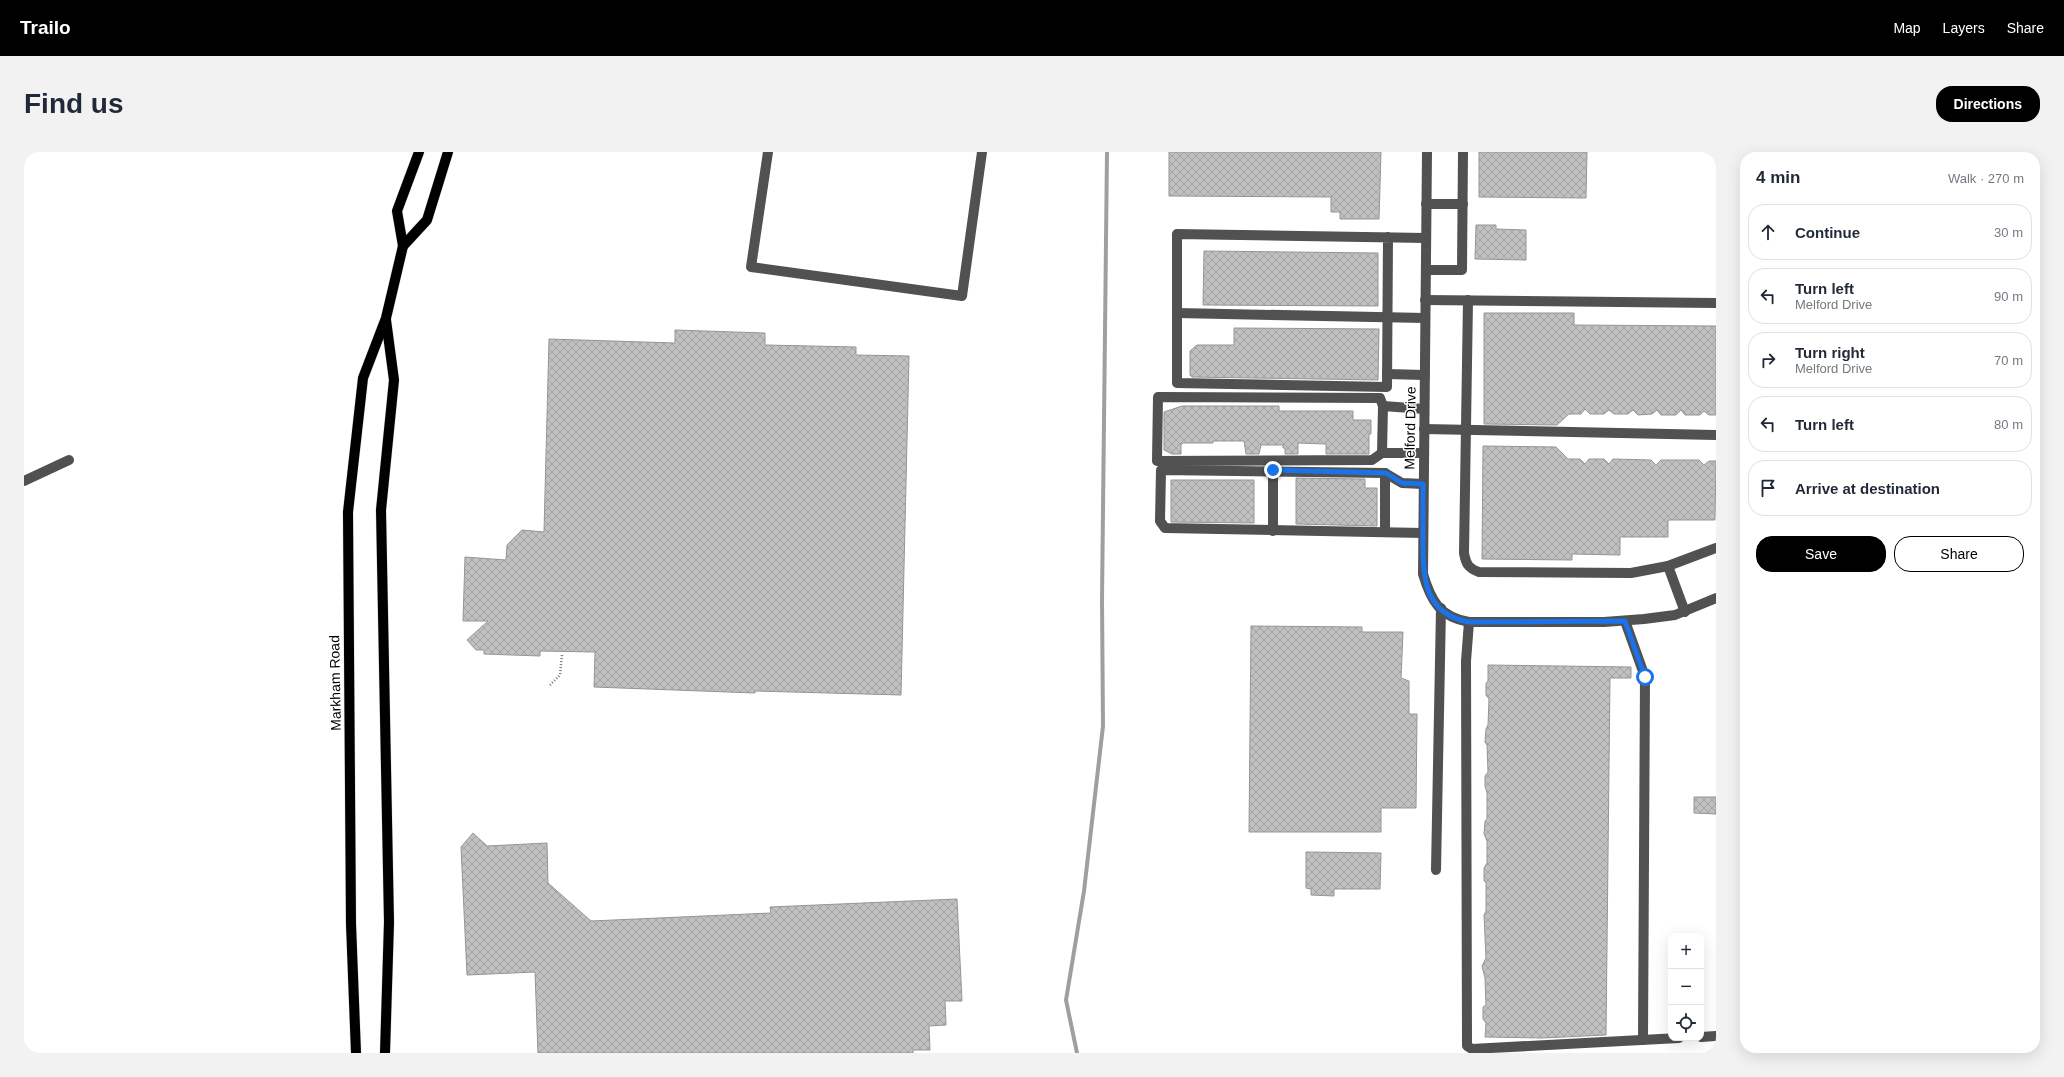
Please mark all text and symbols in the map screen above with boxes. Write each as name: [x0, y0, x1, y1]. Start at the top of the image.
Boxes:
text: Trailo: [20, 17, 71, 38]
text: Map: [1893, 20, 1921, 36]
text: Layers: [1943, 20, 1985, 36]
text: Share: [2007, 20, 2044, 36]
button: Directions: [1936, 86, 2040, 122]
text: Find us: [24, 88, 124, 119]
text: 4 min: [1756, 168, 1800, 187]
text: Walk · 270 m: [1948, 171, 2024, 186]
icon: ahead: [1757, 221, 1779, 243]
text: Continue: [1795, 224, 1860, 241]
text: 30 m: [1994, 225, 2023, 240]
text: Turn left: [1795, 280, 1854, 297]
icon: left: [1757, 285, 1779, 307]
text: 90 m: [1994, 289, 2023, 304]
text: Melford Drive: [1795, 297, 1872, 312]
text: Turn right: [1795, 344, 1865, 361]
icon: right: [1757, 349, 1779, 371]
text: 70 m: [1994, 353, 2023, 368]
text: Melford Drive: [1795, 361, 1872, 376]
street label: Melford Drive: [1401, 386, 1419, 470]
icon: left: [1757, 413, 1779, 435]
text: Turn left: [1795, 416, 1854, 433]
text: 80 m: [1994, 417, 2023, 432]
route end: [1264, 461, 1282, 479]
icon: arrive: [1757, 477, 1779, 499]
text: Arrive at destination: [1795, 480, 1940, 497]
button: Save: [1756, 536, 1886, 572]
button: Share: [1894, 536, 2024, 572]
street label: Markham Road: [326, 635, 344, 731]
route start: [1636, 668, 1654, 686]
map controls: [1668, 933, 1704, 1041]
button: +: [1668, 933, 1704, 969]
button: −: [1668, 969, 1704, 1005]
button: locate: [1668, 1005, 1704, 1041]

